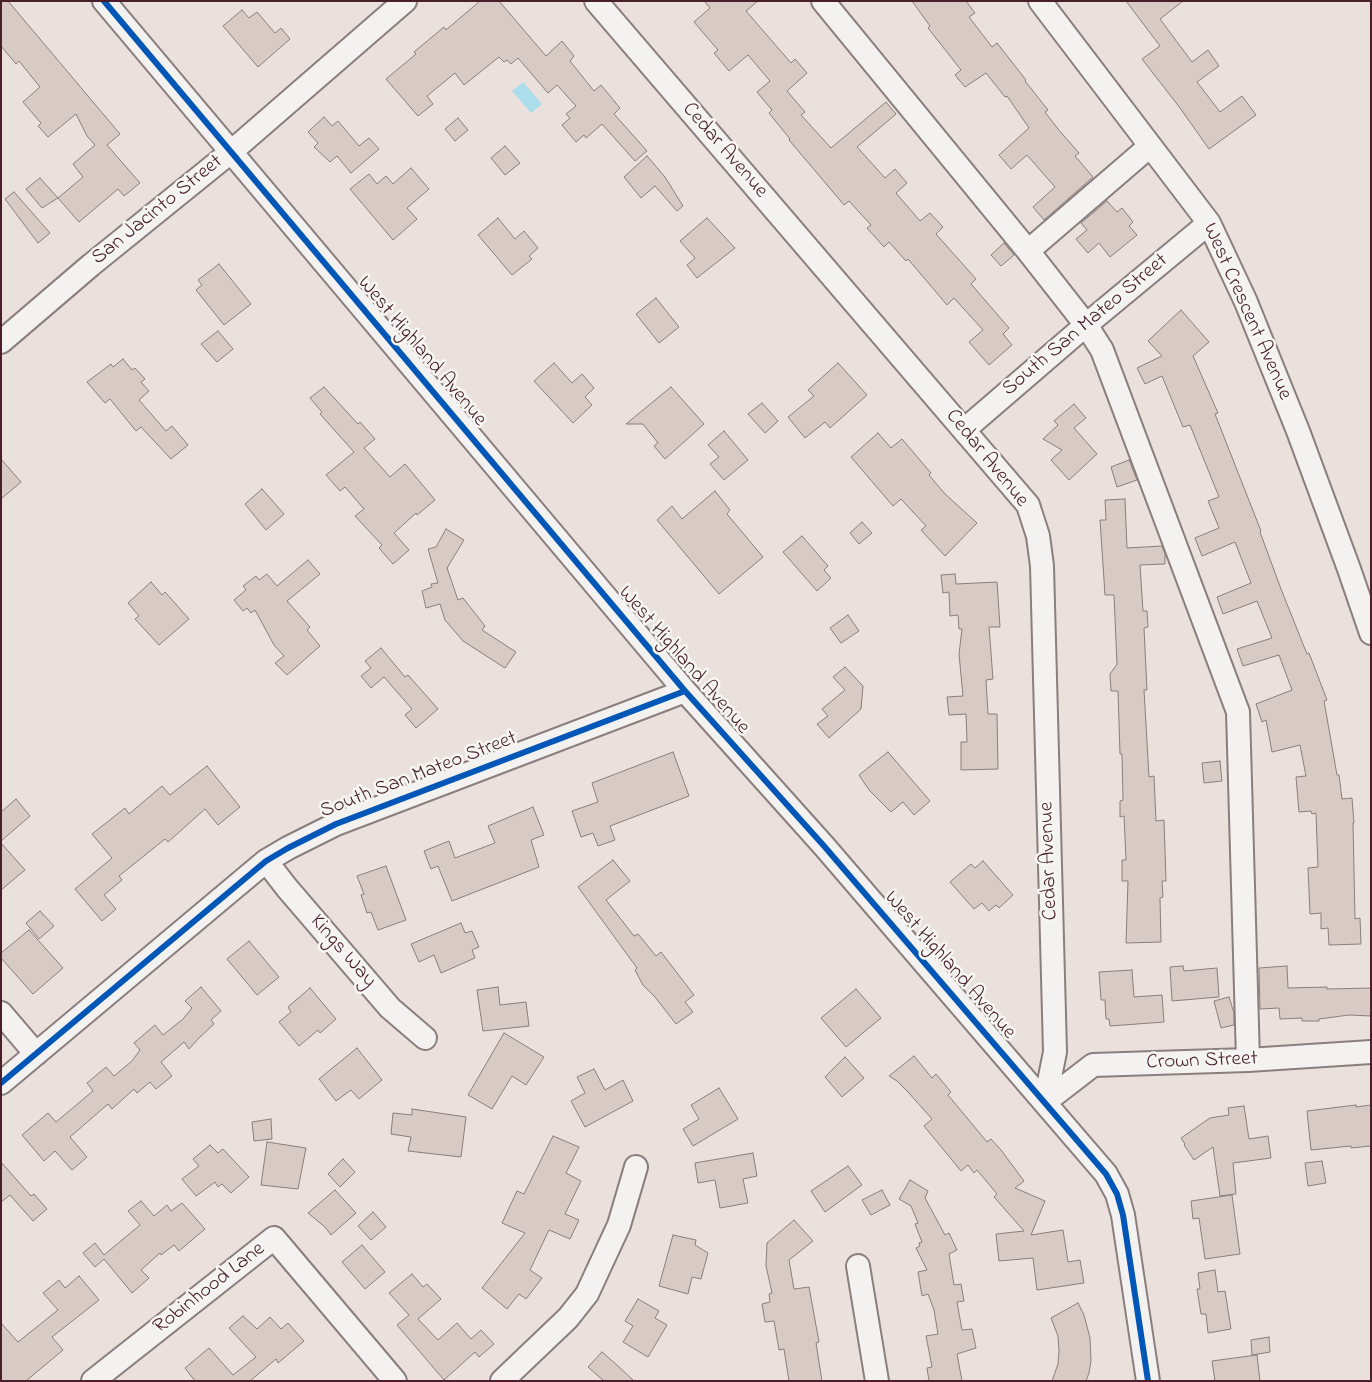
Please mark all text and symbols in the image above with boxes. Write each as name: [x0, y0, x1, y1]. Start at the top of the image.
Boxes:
street label: Cedar Avenue: [676, 98, 772, 204]
street label: San Jacinto Street: [87, 150, 229, 272]
street label: West Crescent Avenue: [1196, 220, 1296, 404]
street label: South San Mateo Street: [998, 249, 1174, 403]
street label: West Highland Avenue: [351, 272, 491, 432]
street label: Cedar Avenue: [939, 405, 1033, 513]
street label: West Highland Avenue: [612, 582, 754, 740]
street label: South San Mateo Street: [317, 727, 521, 825]
street label: Cedar Avenue: [1035, 801, 1065, 921]
street label: West Highland Avenue: [878, 887, 1020, 1045]
street label: Kings Way: [303, 910, 381, 994]
street label: Crown Street: [1146, 1047, 1258, 1077]
street label: Robinhood Lane: [149, 1238, 271, 1340]

